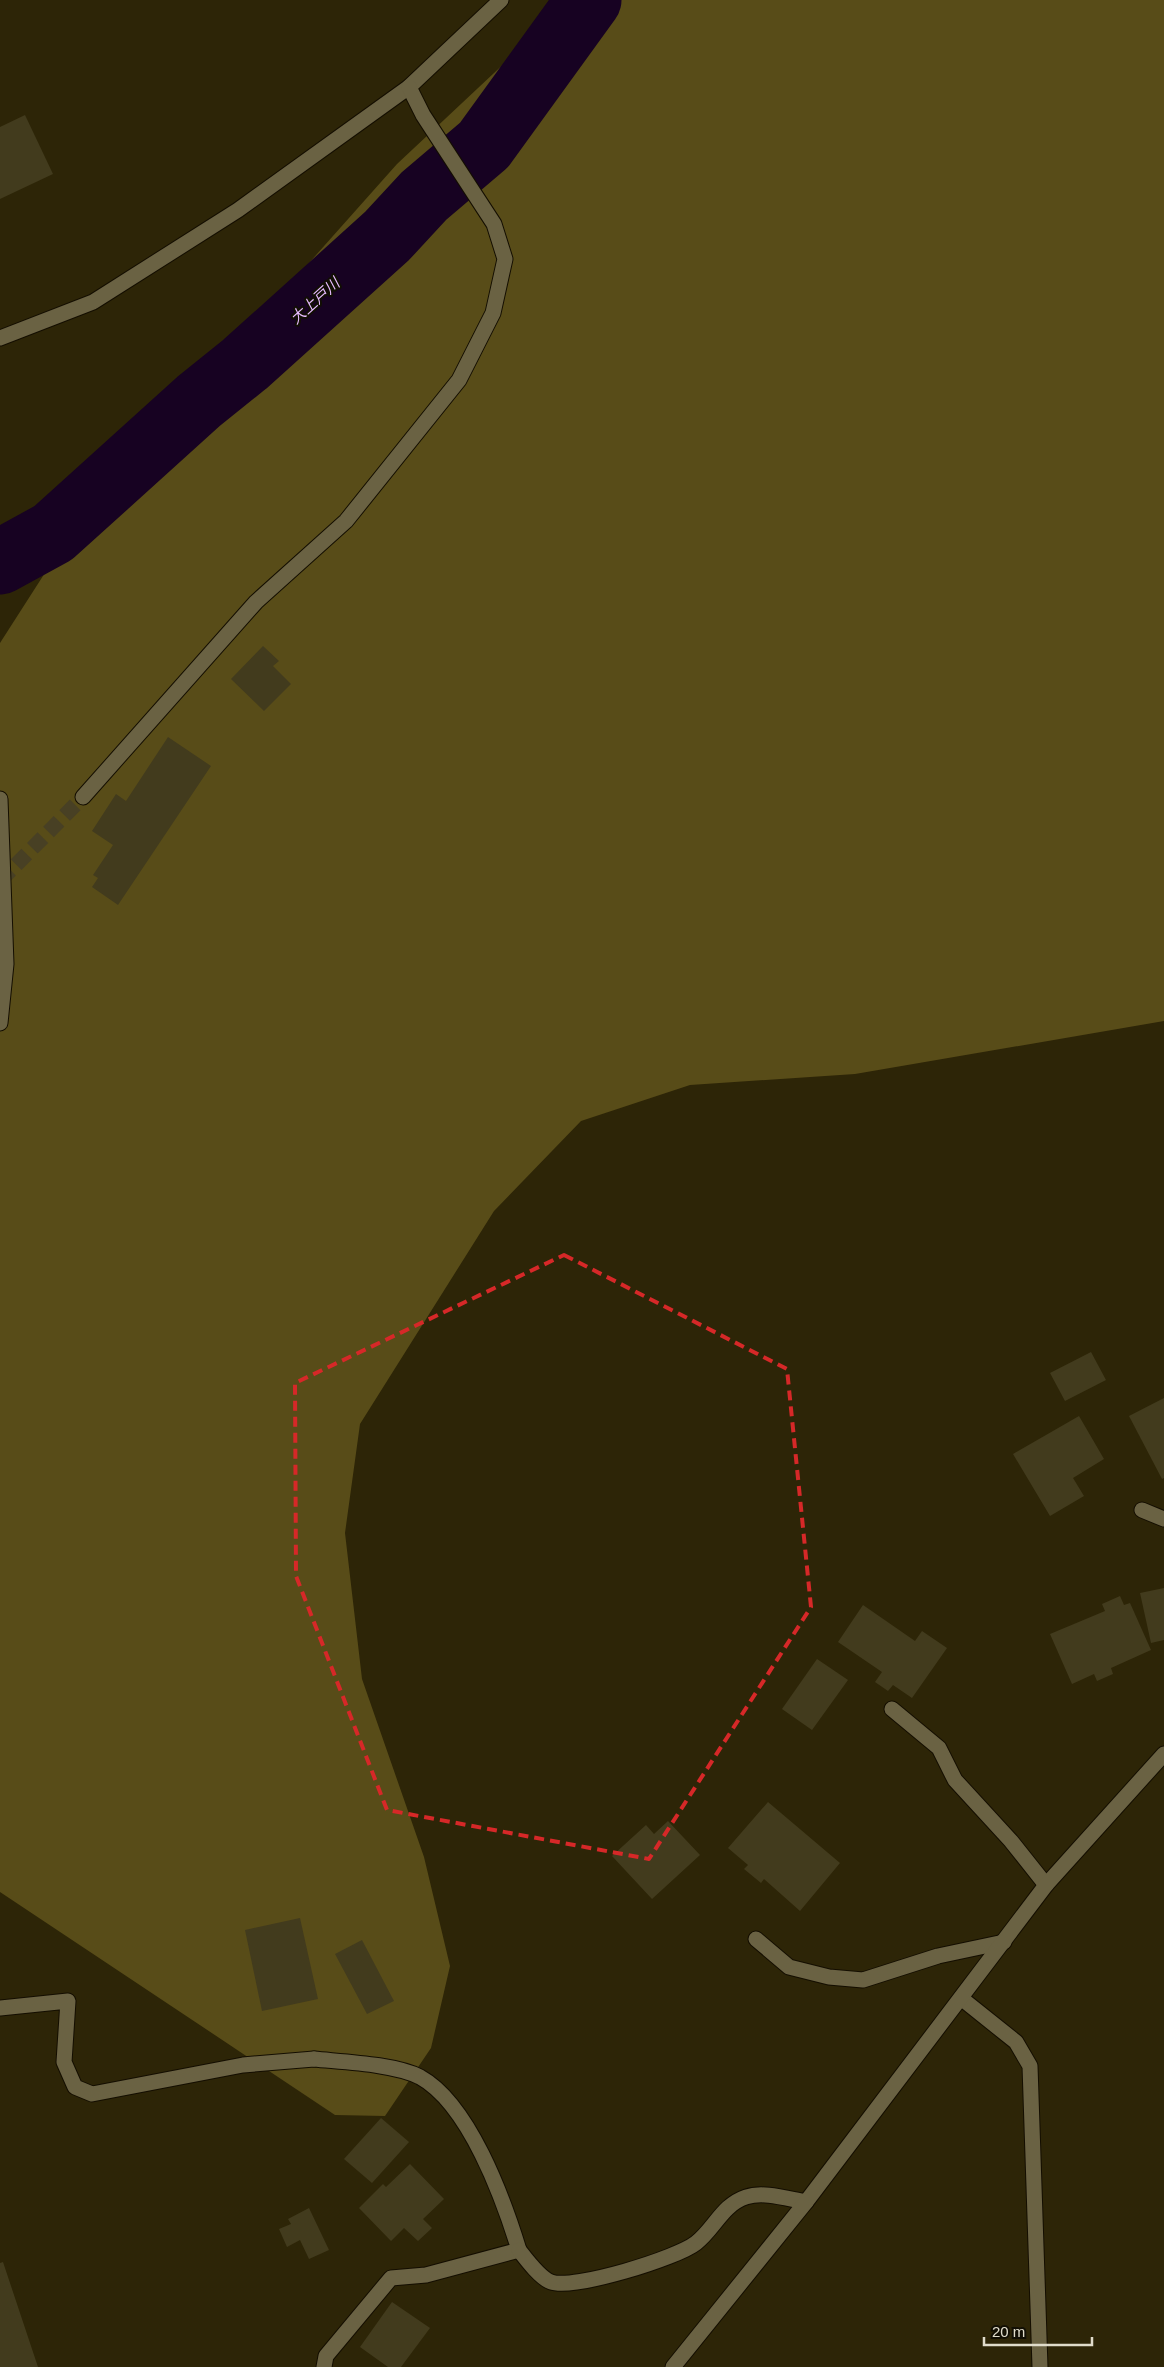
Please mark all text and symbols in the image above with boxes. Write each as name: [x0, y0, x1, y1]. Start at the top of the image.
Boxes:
water label: 大上戸川: [287, 273, 344, 327]
scale bar: [984, 2314, 1092, 2346]
text: 20 m: [992, 2323, 1025, 2340]

